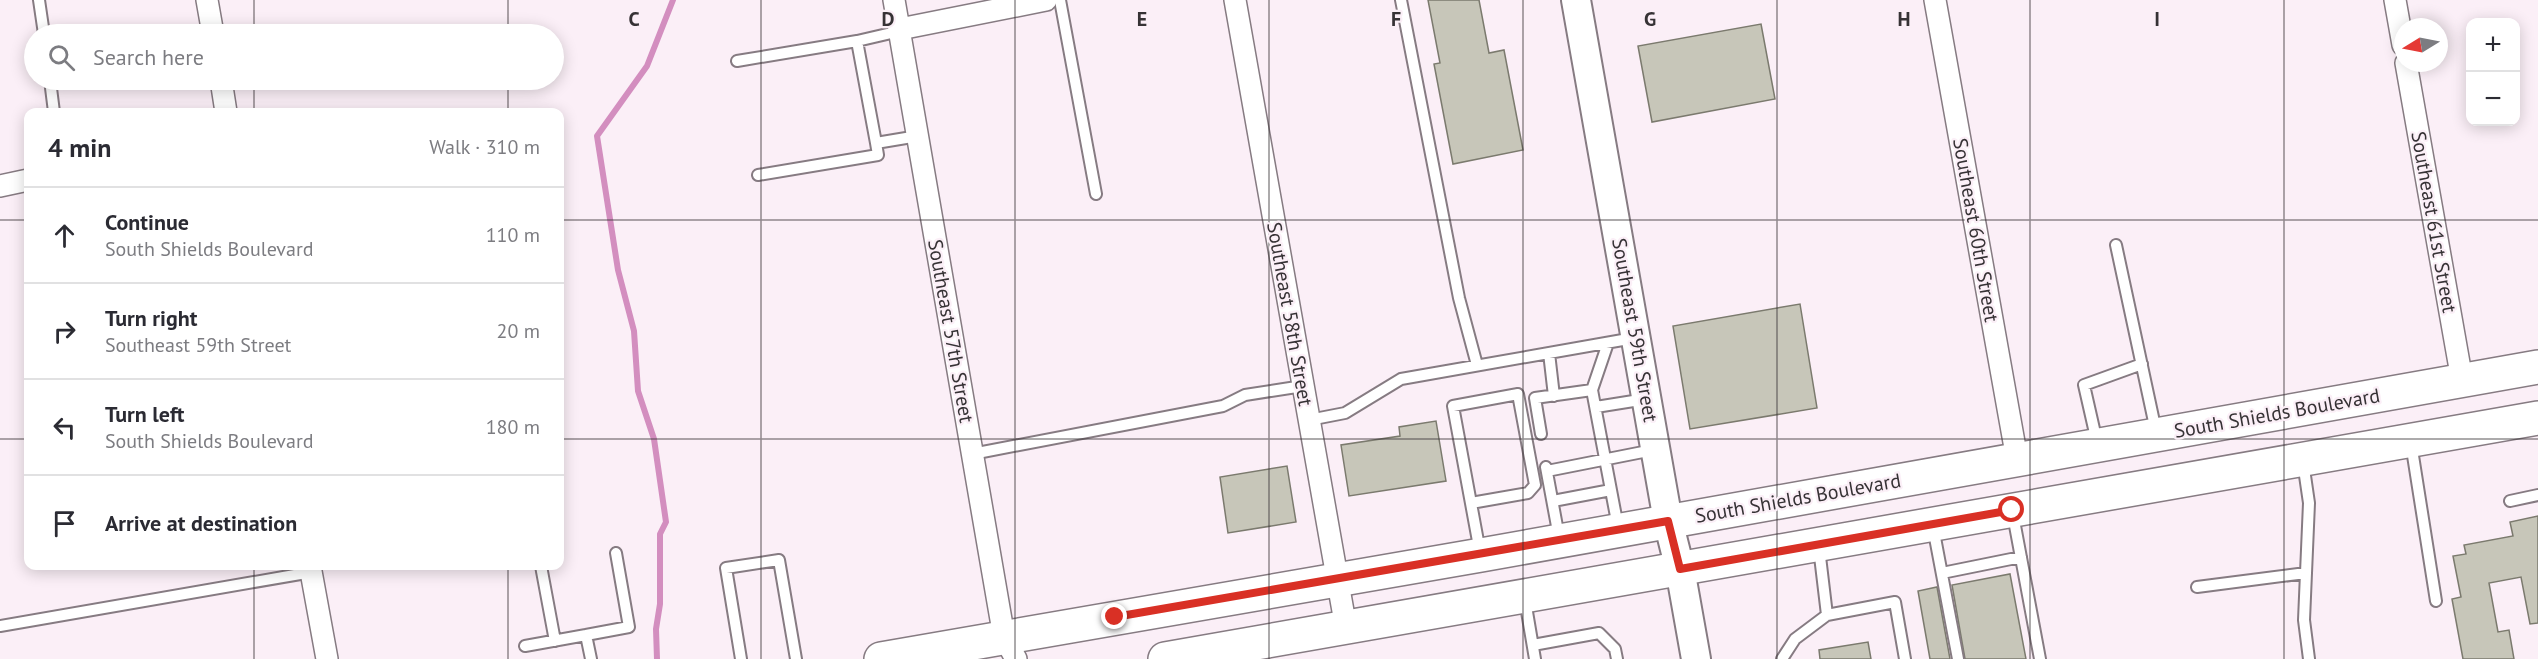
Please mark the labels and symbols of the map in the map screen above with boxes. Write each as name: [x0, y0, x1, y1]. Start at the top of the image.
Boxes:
text: C: [628, 6, 640, 32]
text: D: [882, 6, 895, 32]
text: E: [1137, 6, 1147, 32]
text: F: [1391, 6, 1401, 32]
text: G: [1644, 6, 1656, 32]
text: H: [1897, 6, 1911, 32]
text: I: [2154, 6, 2160, 32]
north arrow: [2394, 18, 2448, 72]
street label: Southeast 61st Street: [2405, 129, 2463, 315]
street label: Southeast 60th Street: [1947, 136, 2005, 324]
street label: Southeast 58th Street: [1261, 220, 1319, 408]
street label: Southeast 59th Street: [1606, 236, 1664, 424]
street label: Southeast 57th Street: [922, 237, 980, 425]
street label: South Shields Boulevard: [2172, 382, 2382, 444]
street label: South Shields Boulevard: [1693, 467, 1903, 529]
route start: [1998, 496, 2024, 522]
route end: [1101, 603, 1127, 629]

